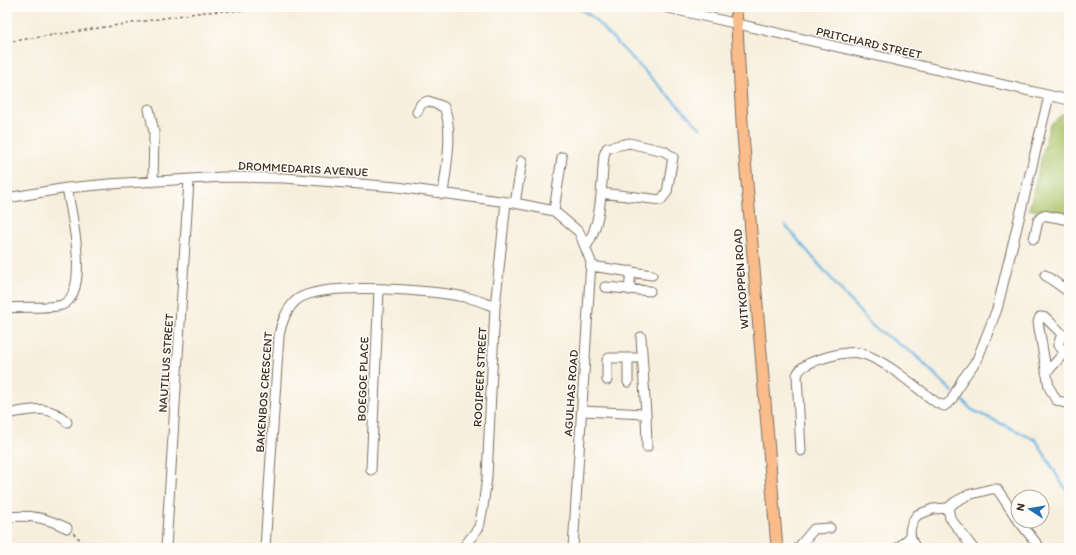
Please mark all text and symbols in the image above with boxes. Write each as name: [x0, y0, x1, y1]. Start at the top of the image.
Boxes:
street label: PRITCHARD STREET: [815, 24, 923, 62]
street label: DROMMEDARIS AVENUE: [238, 159, 369, 179]
street label: WITKOPPEN ROAD: [730, 228, 751, 329]
street label: NAUTILUS STREET: [156, 313, 176, 413]
street label: ROOIPEER STREET: [470, 326, 490, 427]
street label: BAKENBOS CRESCENT: [253, 331, 275, 453]
street label: BOEGOE PLACE: [355, 336, 371, 422]
street label: AGULHAS ROAD: [561, 349, 581, 437]
north arrow: [1010, 489, 1050, 529]
text: N: [1014, 502, 1028, 512]

